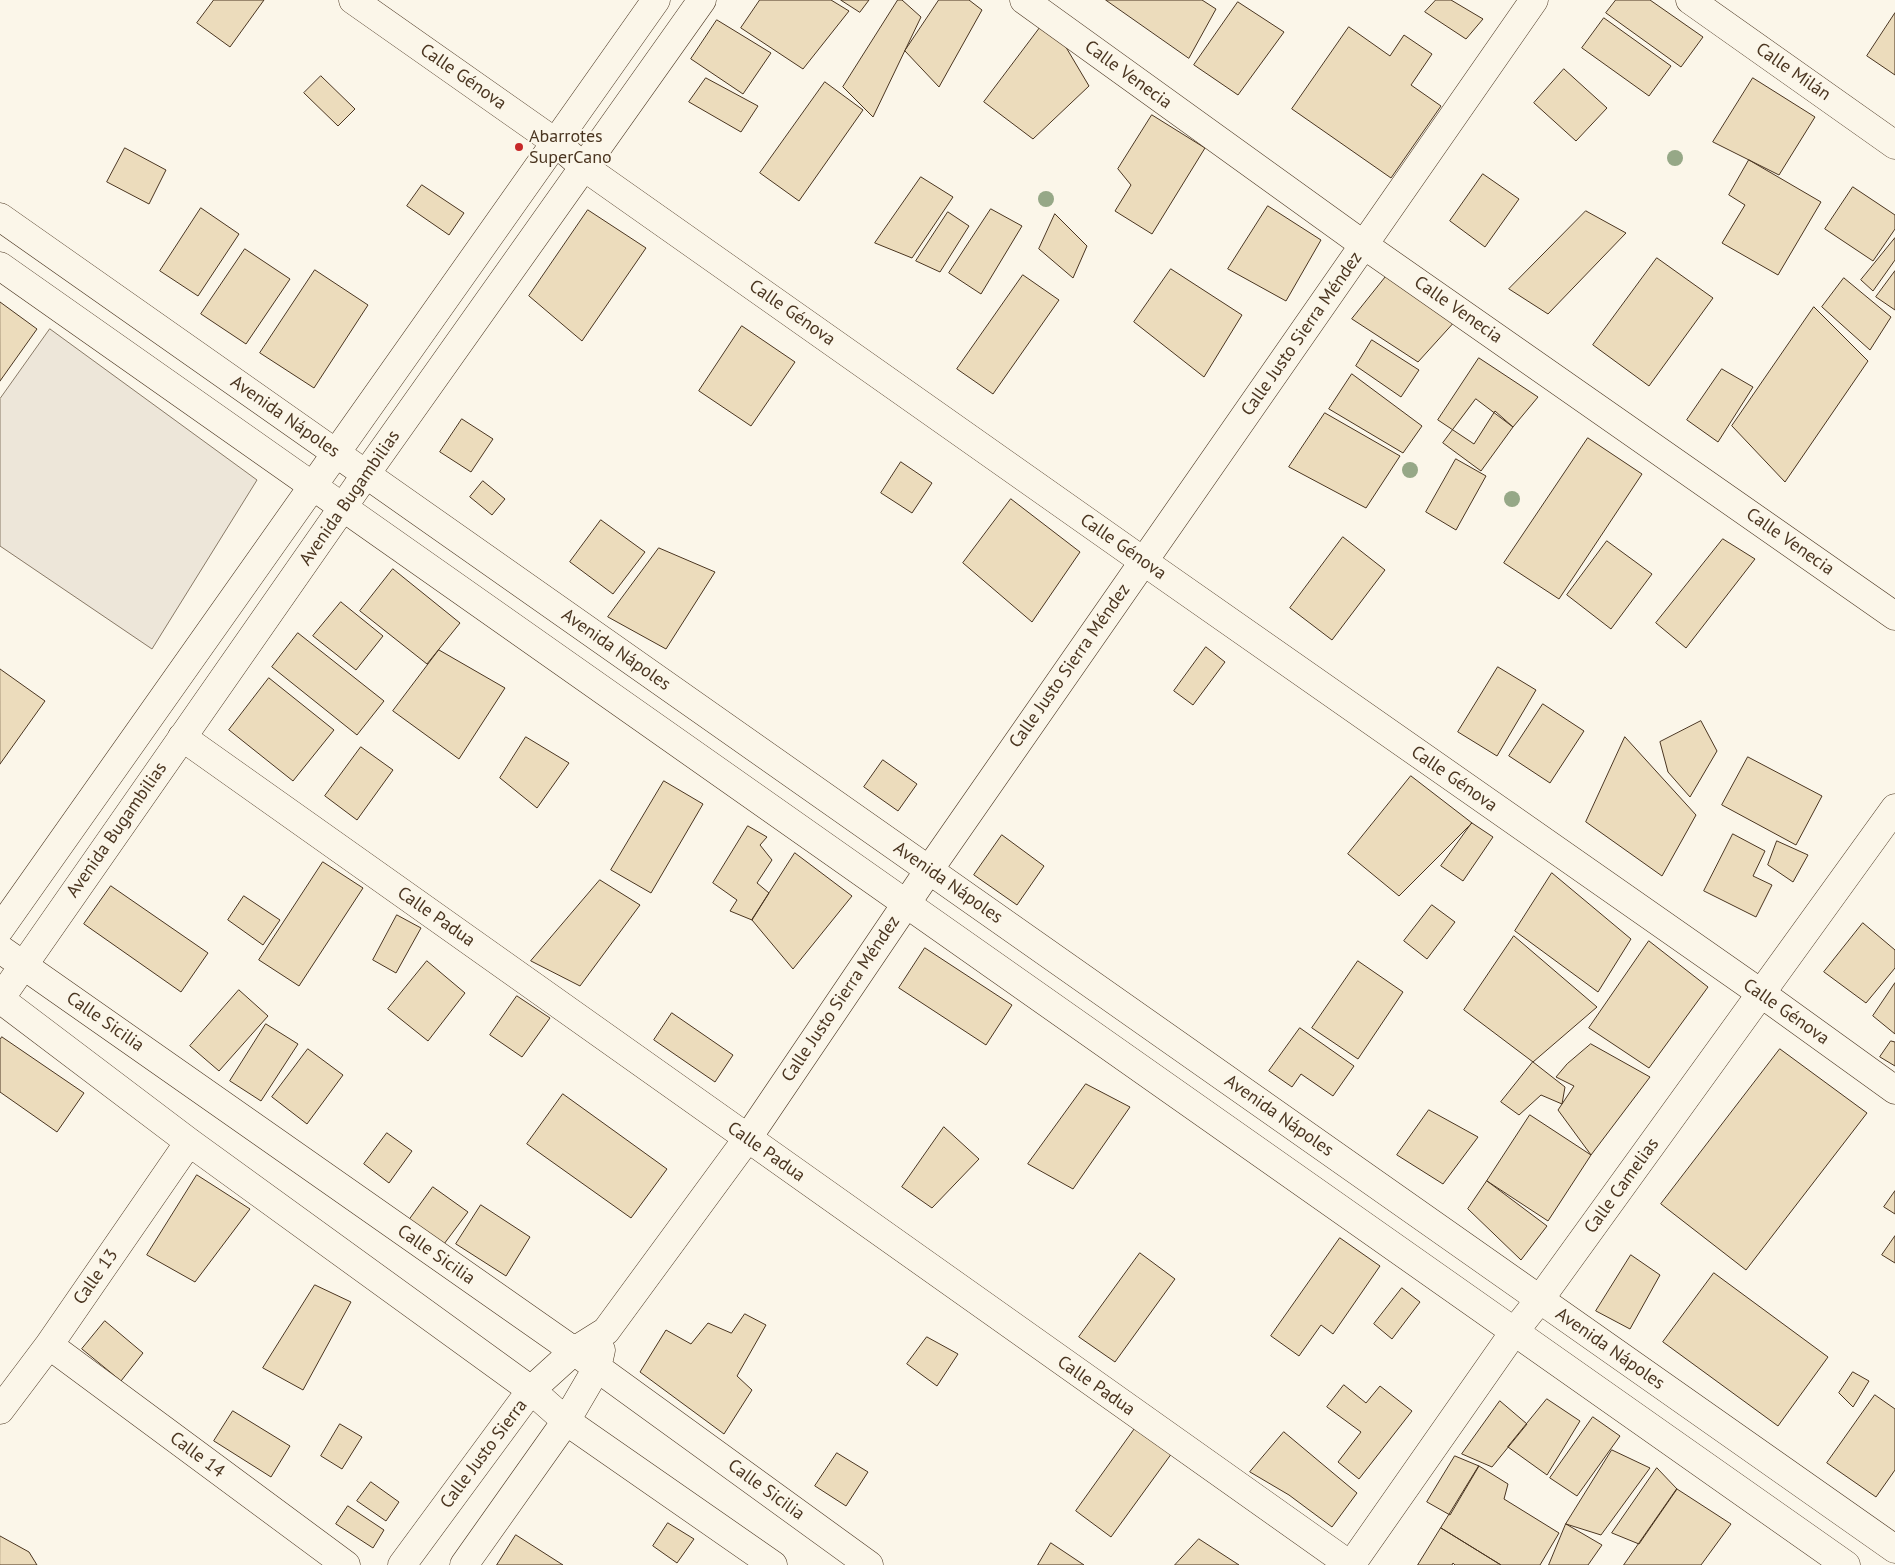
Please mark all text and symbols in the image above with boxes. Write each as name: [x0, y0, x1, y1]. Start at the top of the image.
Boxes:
street label: Calle Venecia: [1080, 36, 1176, 114]
street label: Calle Milán: [1751, 38, 1835, 106]
street label: Calle Génova: [416, 39, 510, 115]
place label: Abarrotes SuperCano: [529, 126, 612, 168]
marker: Abarrotes SuperCano: [513, 141, 525, 153]
street label: Calle Justo Sierra Méndez: [1237, 248, 1367, 420]
street label: Calle Venecia: [1410, 272, 1506, 348]
street label: Calle Génova: [745, 275, 839, 351]
street label: Avenida Nápoles: [226, 371, 344, 463]
street label: Avenida Bugambilias: [295, 426, 405, 570]
street label: Calle Venecia: [1742, 504, 1838, 580]
street label: Calle Génova: [1076, 509, 1170, 585]
street label: Calle Justo Sierra Méndez: [1005, 580, 1135, 752]
street label: Avenida Nápoles: [557, 604, 675, 696]
street label: Calle Génova: [1407, 741, 1501, 817]
street label: Avenida Bugambilias: [62, 758, 172, 902]
street label: Avenida Nápoles: [889, 837, 1007, 929]
street label: Calle Padua: [393, 882, 479, 952]
street label: Calle Justo Sierra Méndez: [777, 912, 905, 1086]
street label: Calle Génova: [1739, 974, 1833, 1050]
street label: Calle Sicilia: [62, 987, 148, 1057]
street label: Avenida Nápoles: [1220, 1070, 1338, 1162]
street label: Calle Padua: [723, 1117, 809, 1187]
street label: Calle Camelias: [1580, 1134, 1664, 1238]
street label: Calle Sicilia: [393, 1220, 479, 1290]
street label: Calle 13: [69, 1245, 123, 1309]
street label: Avenida Nápoles: [1551, 1303, 1669, 1395]
street label: Calle Padua: [1053, 1351, 1139, 1421]
street label: Calle Justo Sierra: [436, 1395, 532, 1513]
street label: Calle 14: [165, 1427, 229, 1483]
street label: Calle Sicilia: [723, 1455, 809, 1525]

